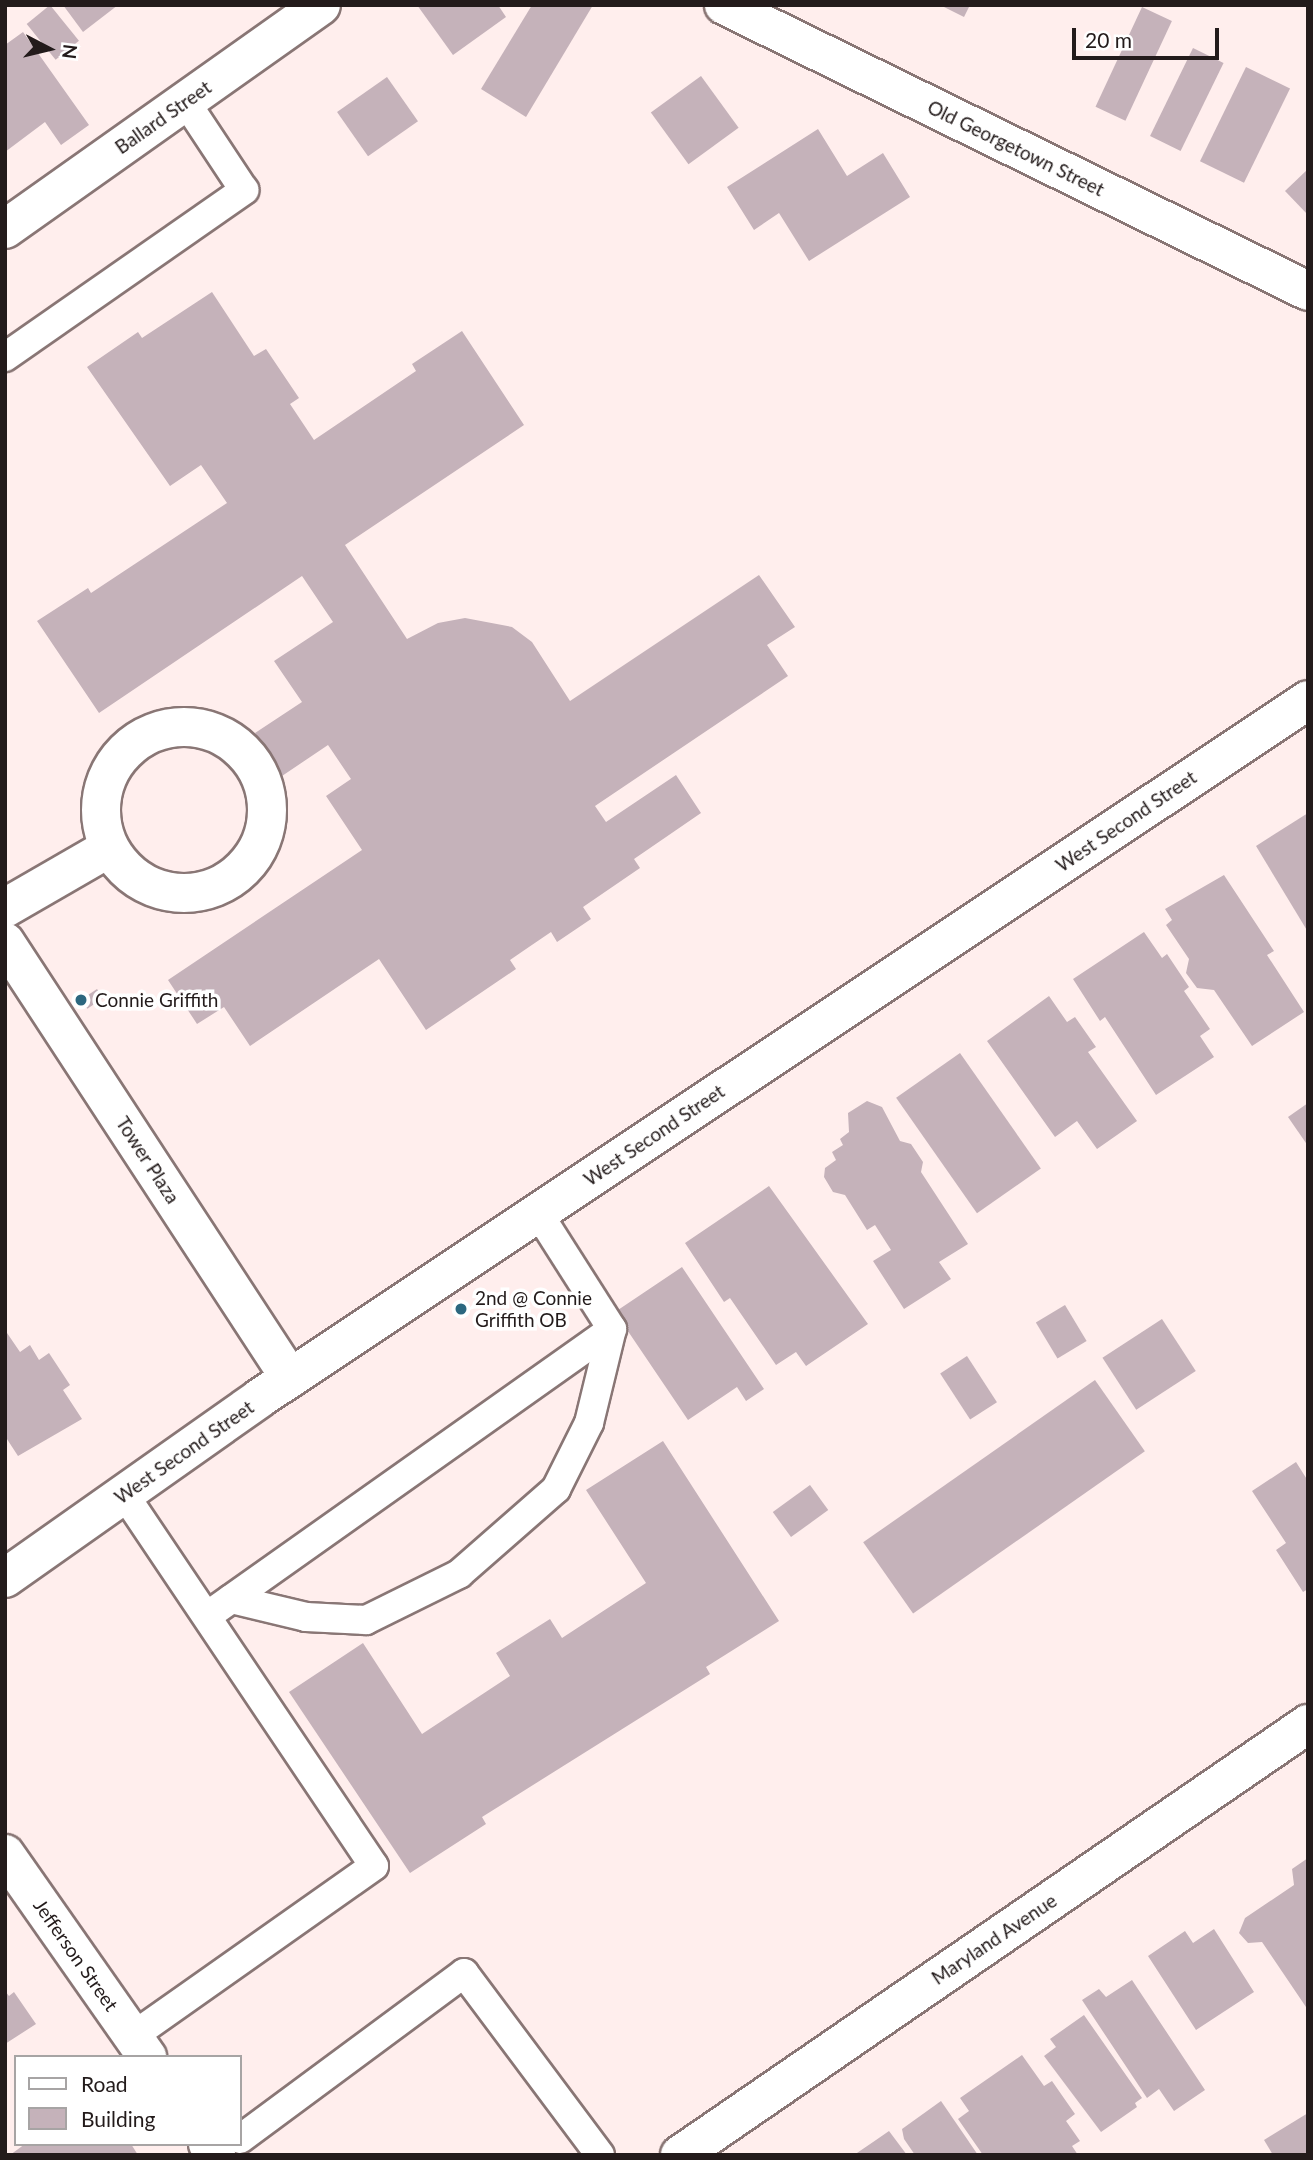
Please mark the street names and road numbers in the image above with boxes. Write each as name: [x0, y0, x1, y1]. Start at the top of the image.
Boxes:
street label: Ballard Street: [111, 76, 215, 158]
street label: Old Georgetown Street: [924, 95, 1108, 201]
street label: West Second Street: [1051, 766, 1201, 876]
street label: West Second Street: [579, 1080, 729, 1190]
street label: Tower Plaza: [111, 1112, 185, 1208]
street label: West Second Street: [110, 1395, 258, 1509]
street label: Maryland Avenue: [927, 1889, 1061, 1989]
street label: Jefferson Street: [29, 1895, 123, 2015]

